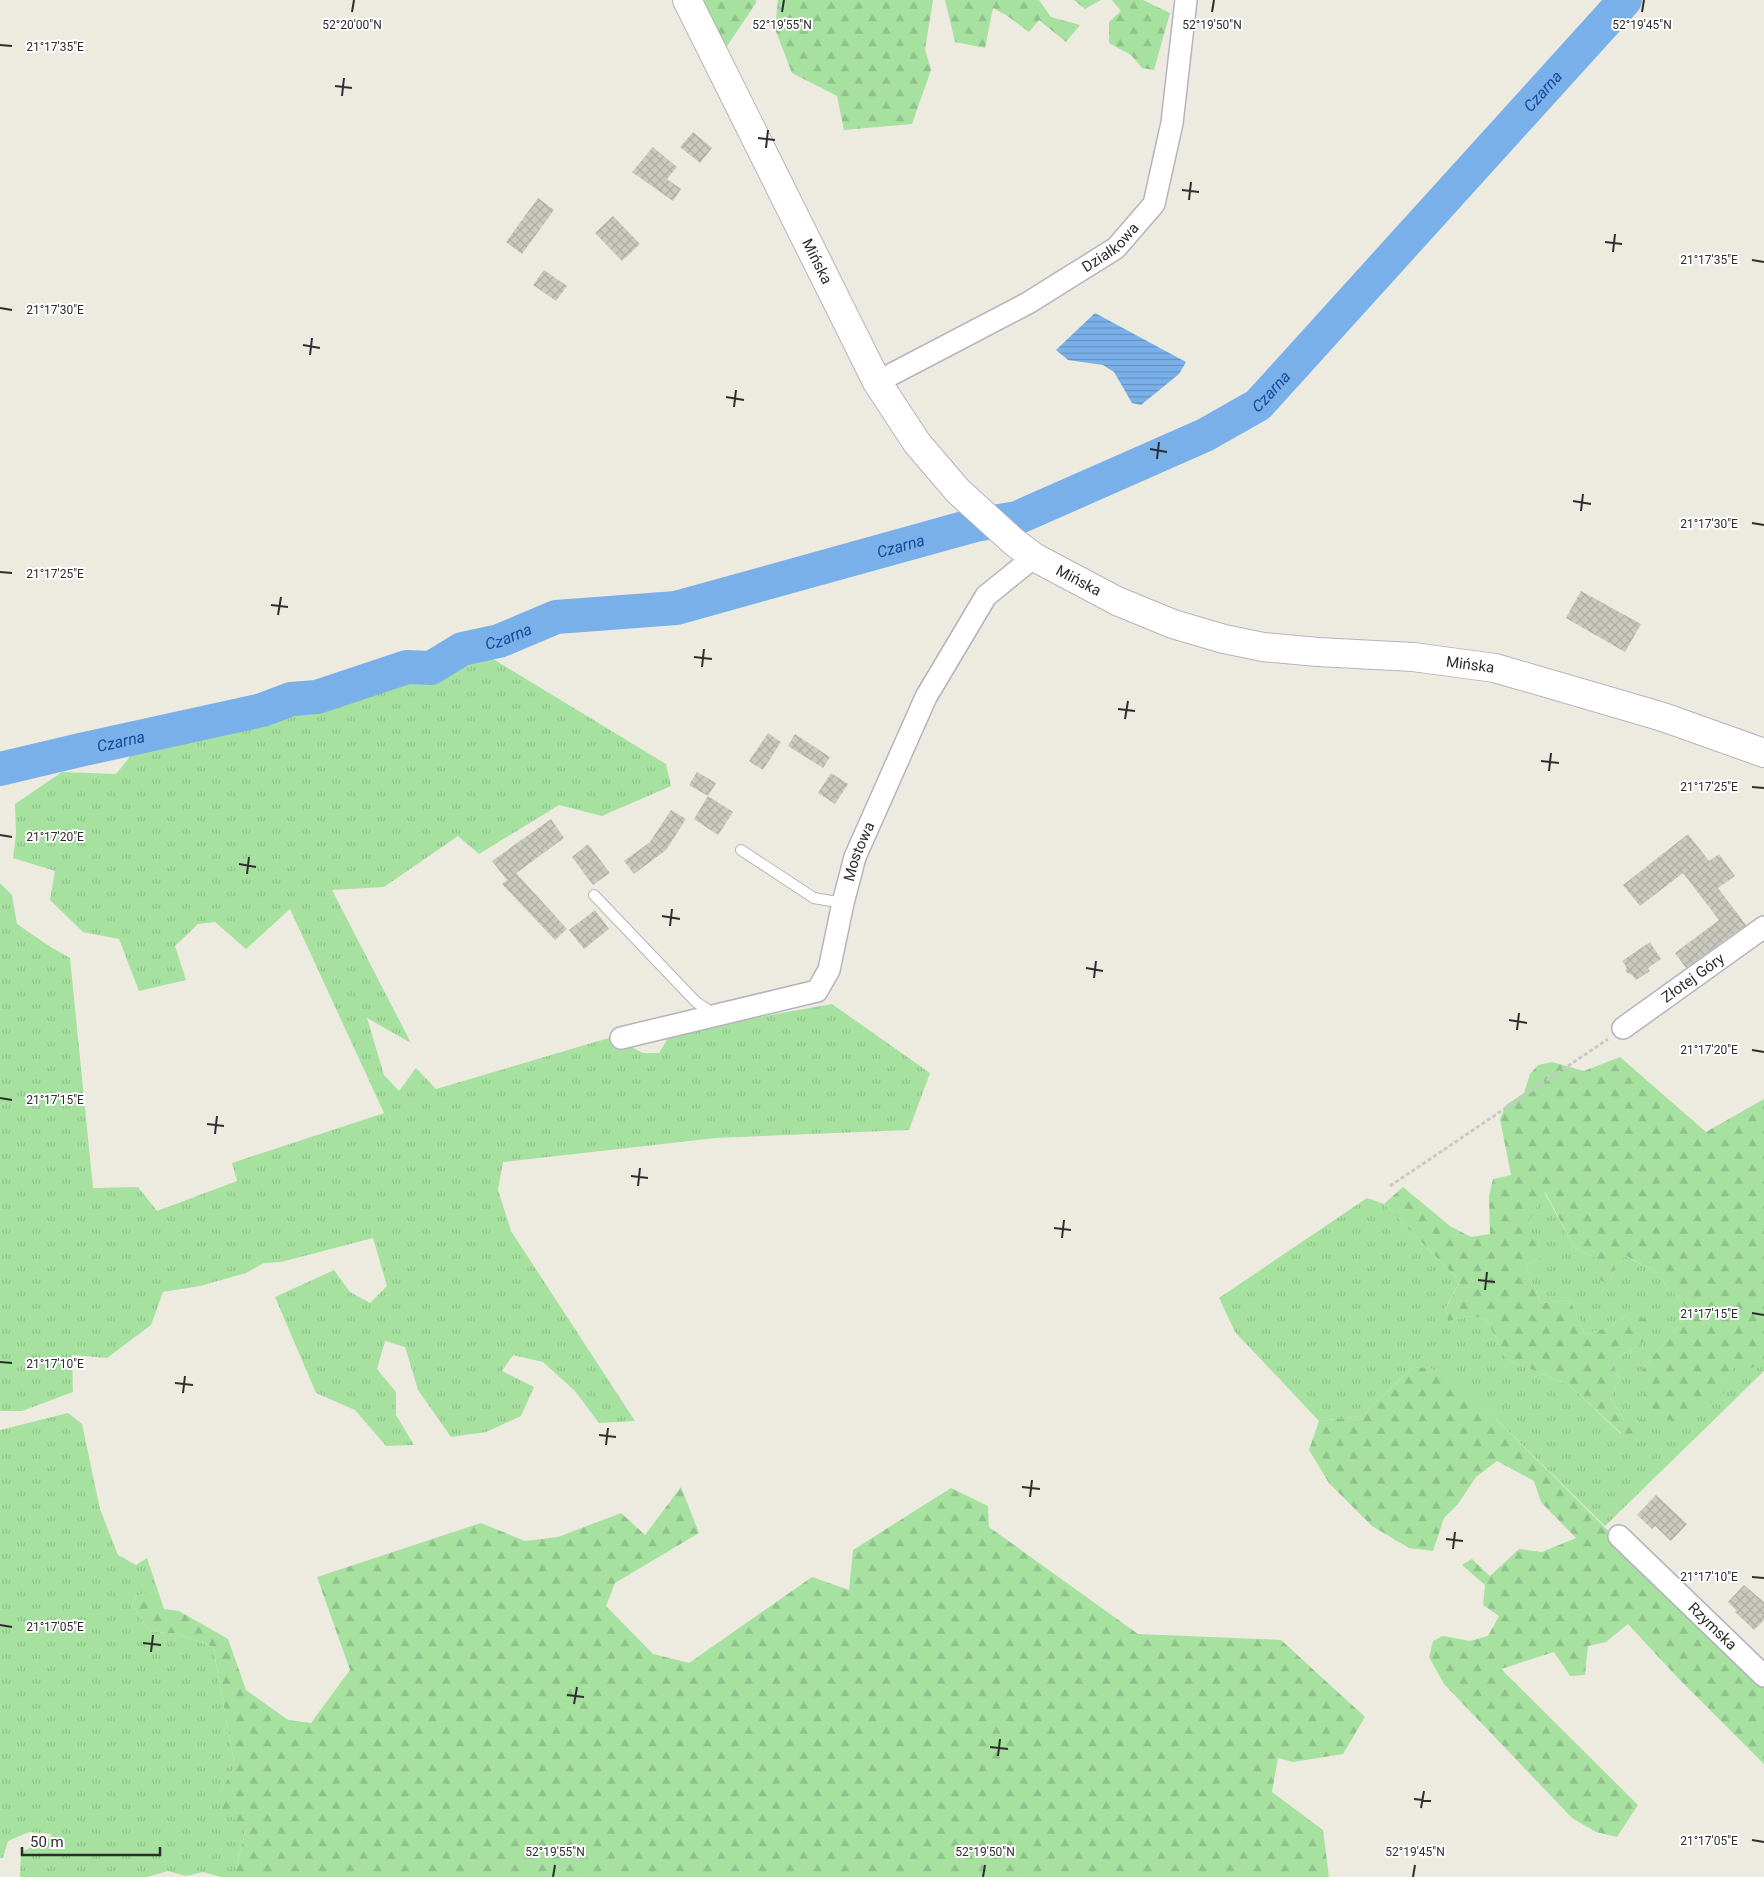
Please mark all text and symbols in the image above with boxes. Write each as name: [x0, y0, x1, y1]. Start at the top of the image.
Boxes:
text: 52°20'00"N: [322, 18, 382, 32]
text: 52°19'55"N: [752, 18, 812, 32]
text: 52°19'50"N: [1182, 18, 1242, 32]
text: 52°19'45"N: [1612, 18, 1672, 32]
text: 21°17'35"E: [26, 40, 84, 54]
water label: Czarna: [1520, 67, 1566, 116]
street label: Działkowa: [1078, 219, 1143, 276]
street label: Mińska: [798, 236, 836, 287]
text: 21°17'35"E: [1680, 253, 1738, 267]
text: 21°17'30"E: [26, 303, 84, 317]
water label: Czarna: [1249, 367, 1294, 416]
text: 21°17'30"E: [1680, 517, 1738, 531]
water label: Czarna: [875, 530, 927, 562]
street label: Mińska: [1053, 561, 1104, 600]
text: 21°17'25"E: [26, 567, 84, 581]
water label: Czarna: [483, 619, 535, 654]
street label: Mińska: [1445, 653, 1495, 677]
water label: Czarna: [95, 727, 147, 756]
text: 21°17'25"E: [1680, 780, 1738, 794]
street label: Mostowa: [840, 819, 878, 883]
text: 21°17'20"E: [26, 830, 84, 844]
street label: Złotej Góry: [1658, 949, 1728, 1006]
text: 21°17'20"E: [1680, 1043, 1738, 1057]
text: 21°17'15"E: [26, 1093, 84, 1107]
text: 21°17'15"E: [1680, 1307, 1738, 1321]
text: 21°17'10"E: [26, 1357, 84, 1371]
text: 21°17'10"E: [1680, 1570, 1738, 1584]
street label: Rzymska: [1685, 1599, 1741, 1654]
text: 21°17'05"E: [26, 1620, 84, 1634]
scale bar: [22, 1824, 160, 1856]
text: 50 m: [30, 1833, 64, 1851]
text: 21°17'05"E: [1680, 1834, 1738, 1848]
text: 52°19'55"N: [525, 1845, 585, 1859]
text: 52°19'50"N: [955, 1845, 1015, 1859]
text: 52°19'45"N: [1385, 1845, 1445, 1859]

